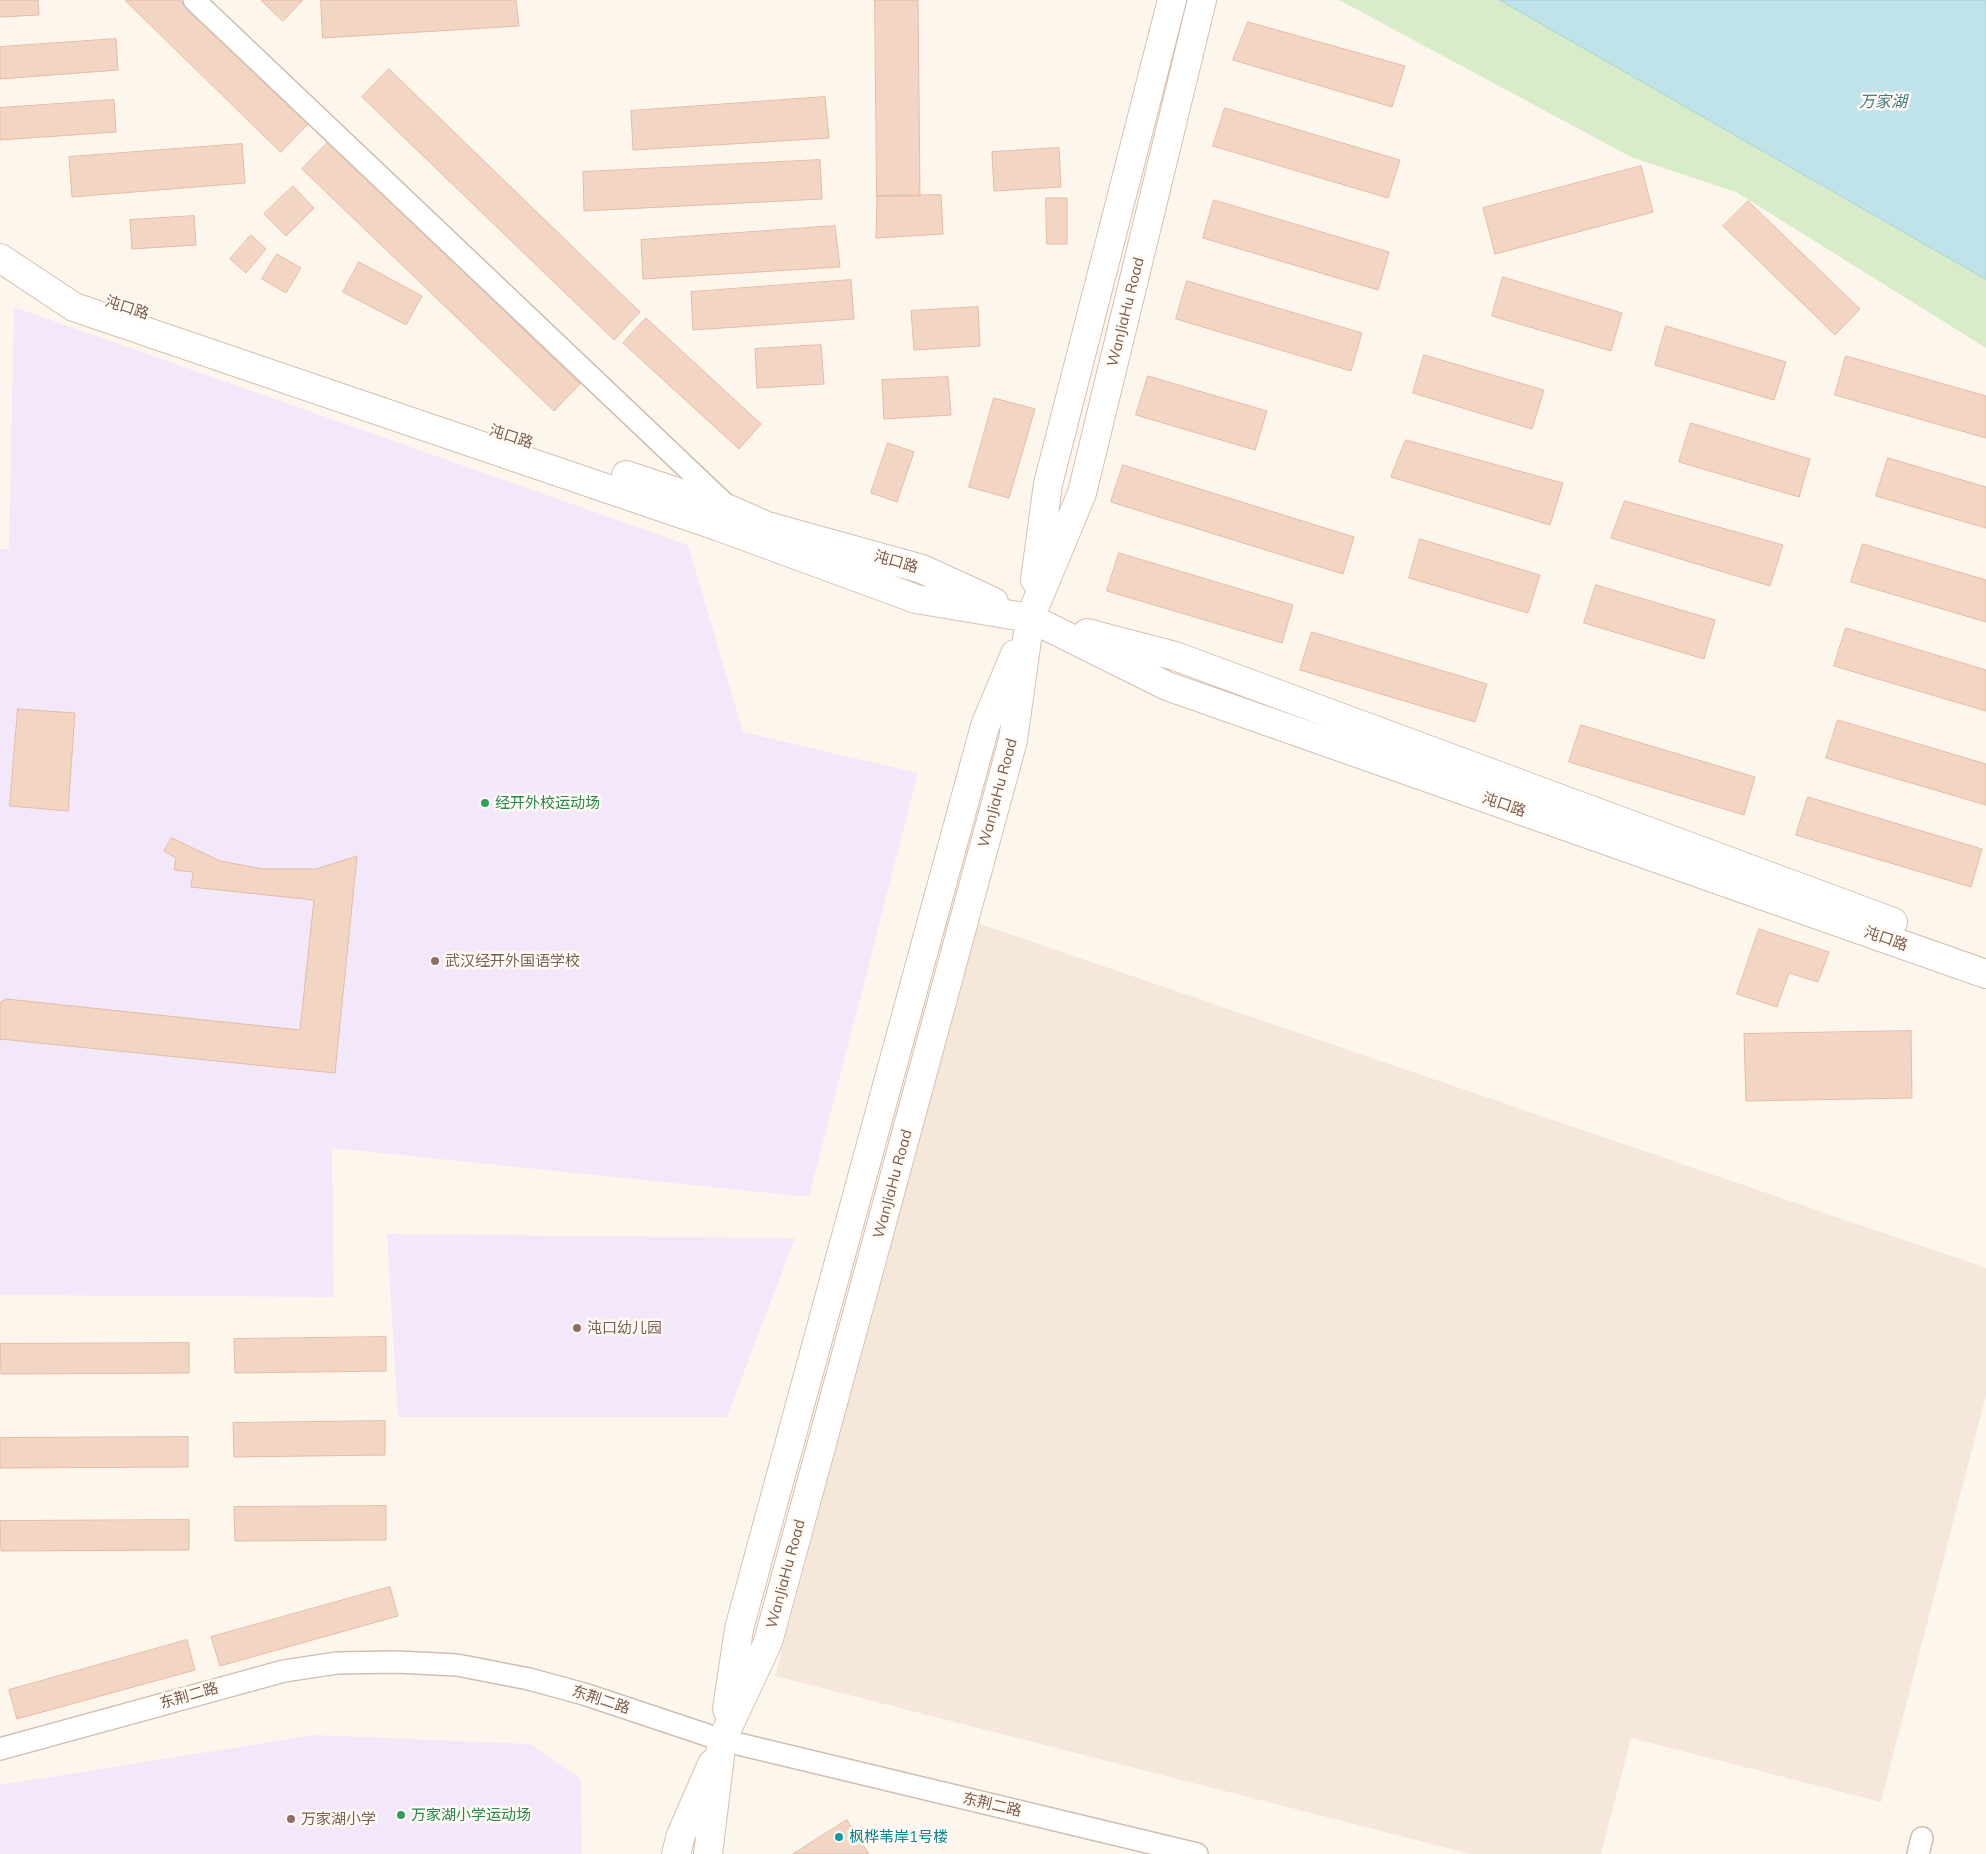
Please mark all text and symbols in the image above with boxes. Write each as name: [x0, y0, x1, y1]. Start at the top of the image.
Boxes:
water label: 万家湖: [1859, 92, 1907, 112]
street label: WanJiaHu Road: [1104, 256, 1148, 368]
street label: 沌口路: [103, 292, 151, 324]
street label: 沌口路: [487, 421, 535, 453]
street label: 沌口路: [872, 547, 920, 577]
street label: WanJiaHu Road: [975, 737, 1021, 849]
street label: 沌口路: [1480, 789, 1528, 821]
place label: 经开外校运动场: [495, 794, 600, 812]
marker: 经开外校运动场: [479, 797, 491, 809]
street label: 沌口路: [1862, 923, 1910, 955]
place label: 武汉经开外国语学校: [445, 952, 580, 970]
marker: 武汉经开外国语学校: [429, 955, 441, 967]
street label: WanJiaHu Road: [870, 1128, 916, 1240]
place label: 沌口幼儿园: [587, 1319, 662, 1337]
marker: 沌口幼儿园: [571, 1322, 583, 1334]
street label: WanJiaHu Road: [763, 1518, 809, 1630]
street label: 东荆二路: [158, 1679, 220, 1713]
street label: 东荆二路: [570, 1682, 632, 1718]
street label: 东荆二路: [961, 1789, 1023, 1821]
place label: 万家湖小学运动场: [411, 1806, 531, 1824]
marker: 万家湖小学运动场: [395, 1809, 407, 1821]
place label: 万家湖小学: [301, 1810, 376, 1828]
marker: 万家湖小学: [285, 1813, 297, 1825]
place label: 枫桦苇岸1号楼: [849, 1828, 948, 1846]
marker: 枫桦苇岸1号楼: [833, 1831, 845, 1843]

